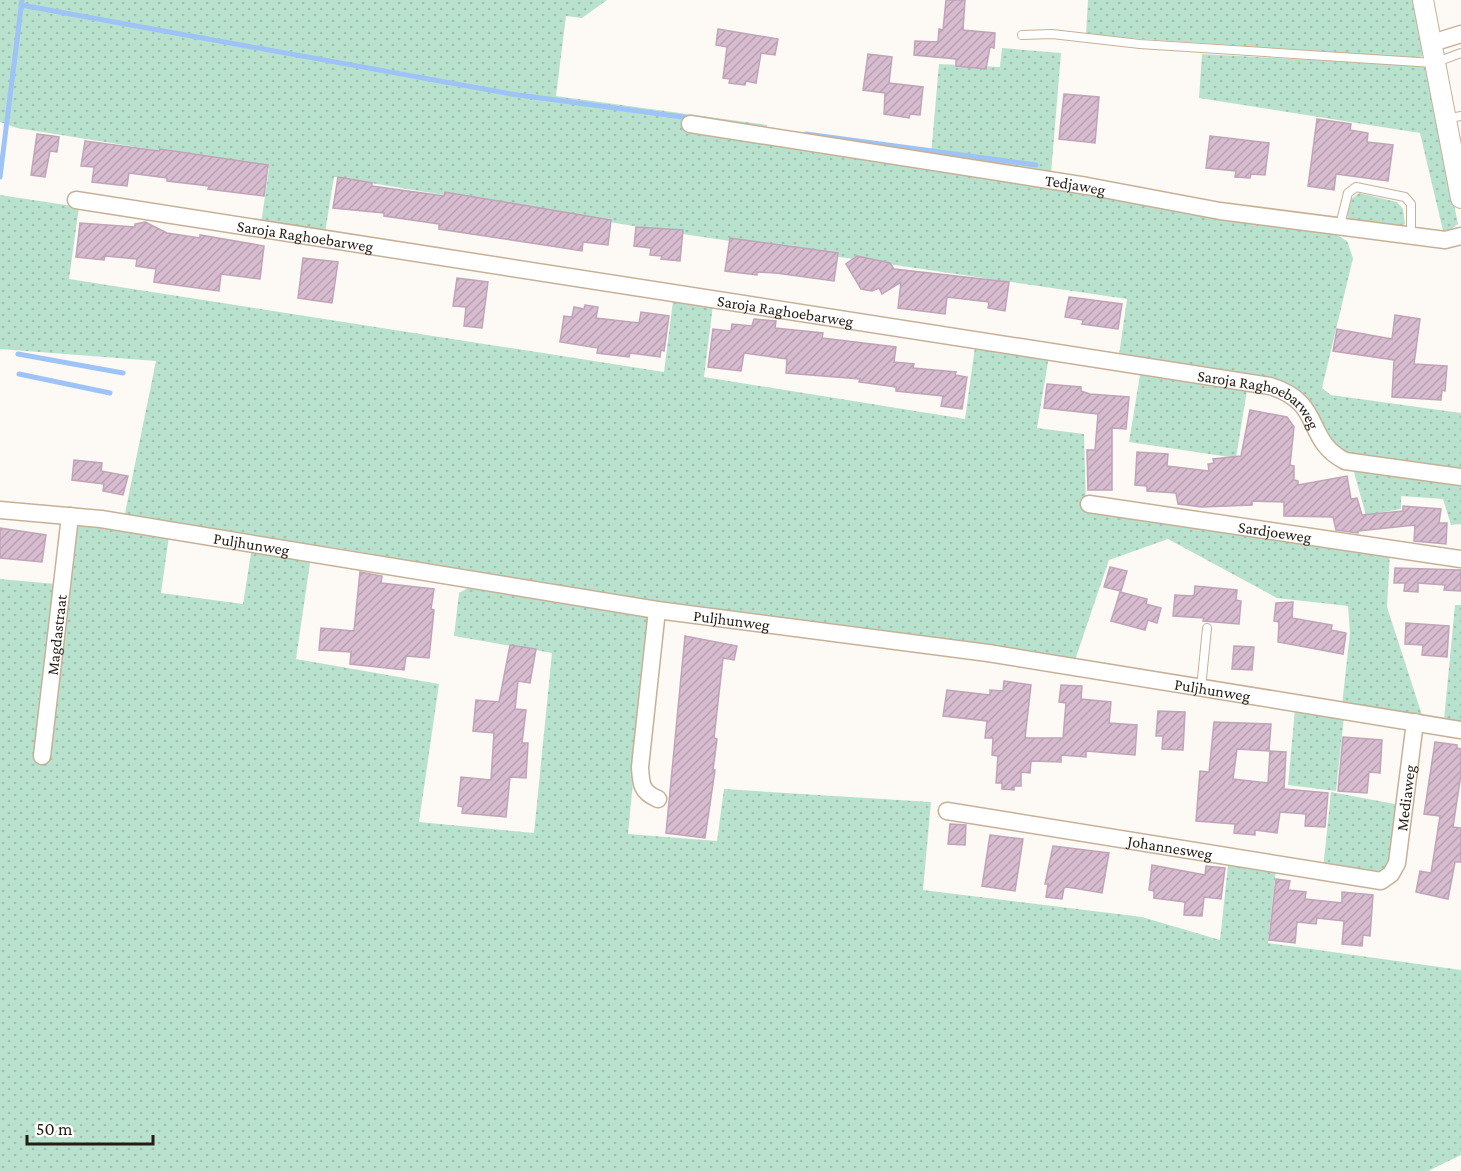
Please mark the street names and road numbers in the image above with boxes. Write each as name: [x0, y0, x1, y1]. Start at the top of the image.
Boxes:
street label: Tedjaweg: [1044, 171, 1107, 199]
street label: Saroja Raghoebarweg: [236, 217, 375, 256]
street label: Saroja Raghoebarweg: [716, 292, 855, 331]
street label: Saroja Raghoebarweg: [1196, 366, 1323, 432]
street label: Sardjoeweg: [1237, 518, 1313, 546]
street label: Puljhunweg: [212, 529, 291, 559]
street label: Magdastraat: [43, 593, 69, 676]
street label: Puljhunweg: [692, 606, 771, 634]
street label: Puljhunweg: [1173, 675, 1252, 705]
street label: Mediaweg: [1393, 763, 1419, 832]
street label: Johannesweg: [1124, 831, 1214, 863]

